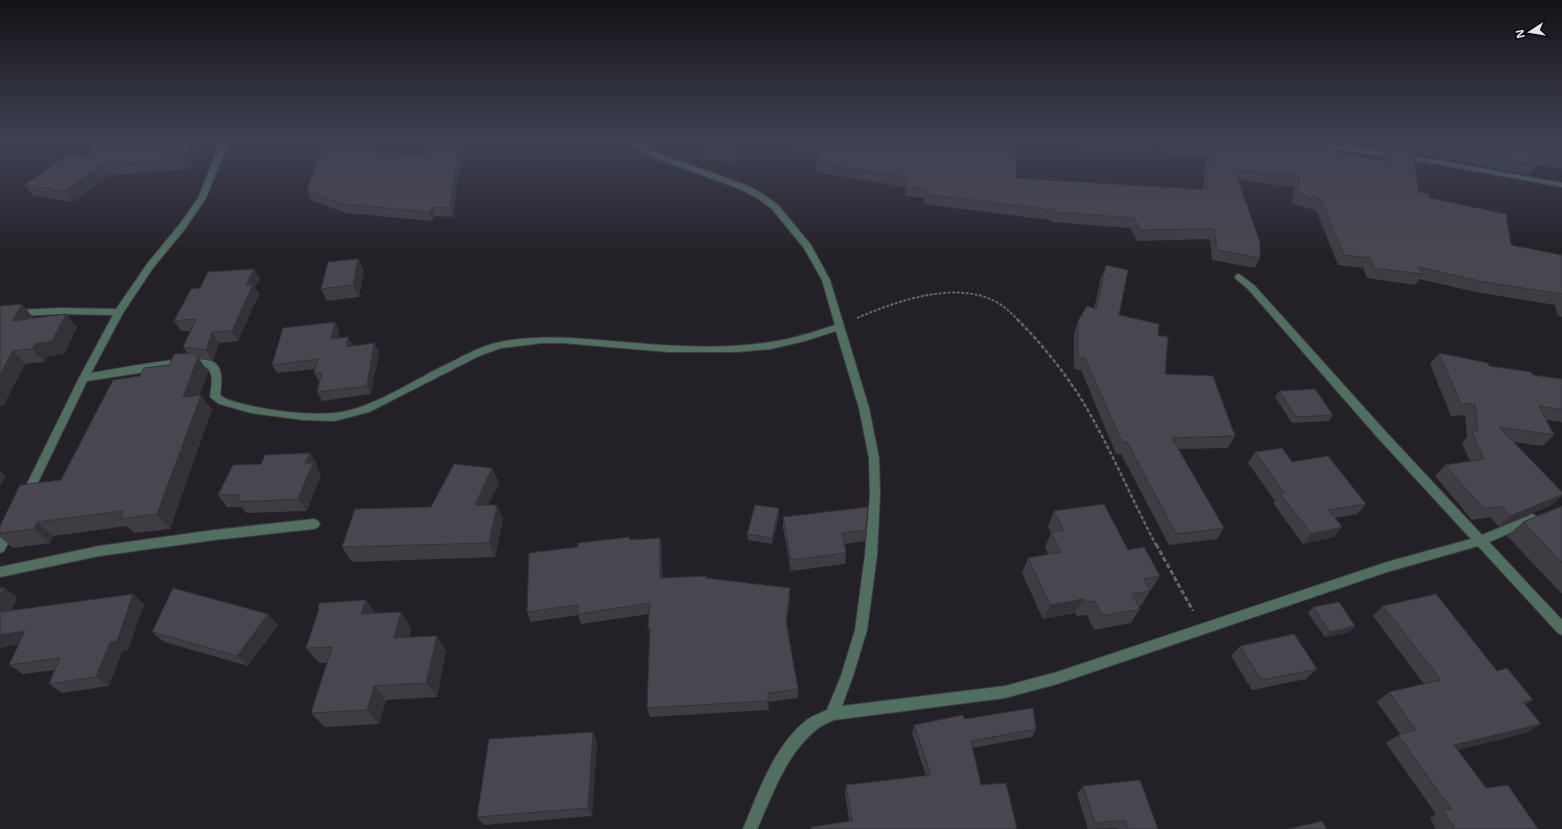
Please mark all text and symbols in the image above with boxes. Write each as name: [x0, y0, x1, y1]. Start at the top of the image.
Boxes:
north arrow: [1510, 12, 1550, 52]
text: N: [1511, 28, 1528, 40]

